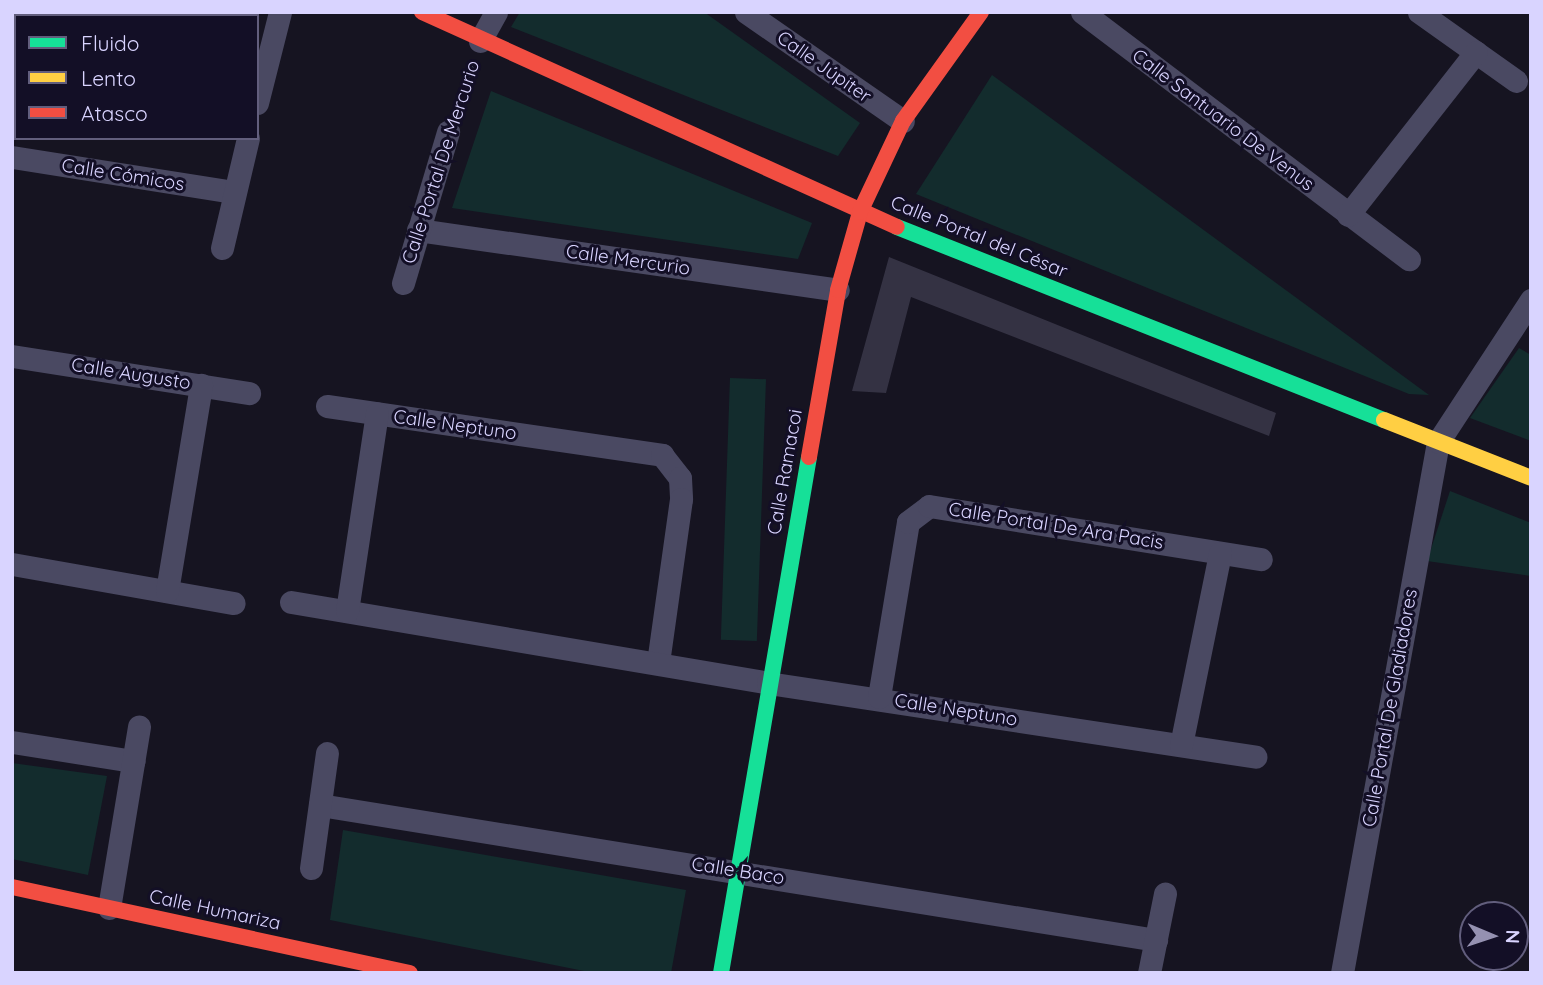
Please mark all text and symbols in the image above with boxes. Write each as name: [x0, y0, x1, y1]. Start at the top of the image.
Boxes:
legend: [14, 14, 259, 140]
street label: Calle Júpiter: [772, 26, 876, 108]
text: Fluido: [81, 30, 139, 56]
street label: Calle Santuario De Venus: [1128, 44, 1318, 196]
street label: Calle Portal De Mercurio: [397, 57, 485, 267]
text: Lento: [81, 65, 136, 91]
text: Atasco: [81, 100, 148, 126]
street label: Calle Cómicos: [60, 154, 186, 196]
street label: Calle Portal del César: [887, 191, 1071, 283]
street label: Calle Mercurio: [564, 240, 692, 280]
street label: Calle Augusto: [70, 353, 192, 395]
street label: Calle Neptuno: [392, 405, 518, 445]
street label: Calle Ramacoi: [763, 408, 807, 536]
street label: Calle Portal De Ara Pacis: [947, 498, 1165, 554]
street label: Calle Portal De Gladiadores: [1358, 587, 1422, 829]
street label: Calle Neptuno: [893, 689, 1019, 731]
street label: Calle Baco: [690, 852, 786, 890]
street label: Calle Humariza: [147, 885, 283, 935]
north arrow: [1459, 901, 1529, 971]
text: N: [1501, 929, 1525, 944]

